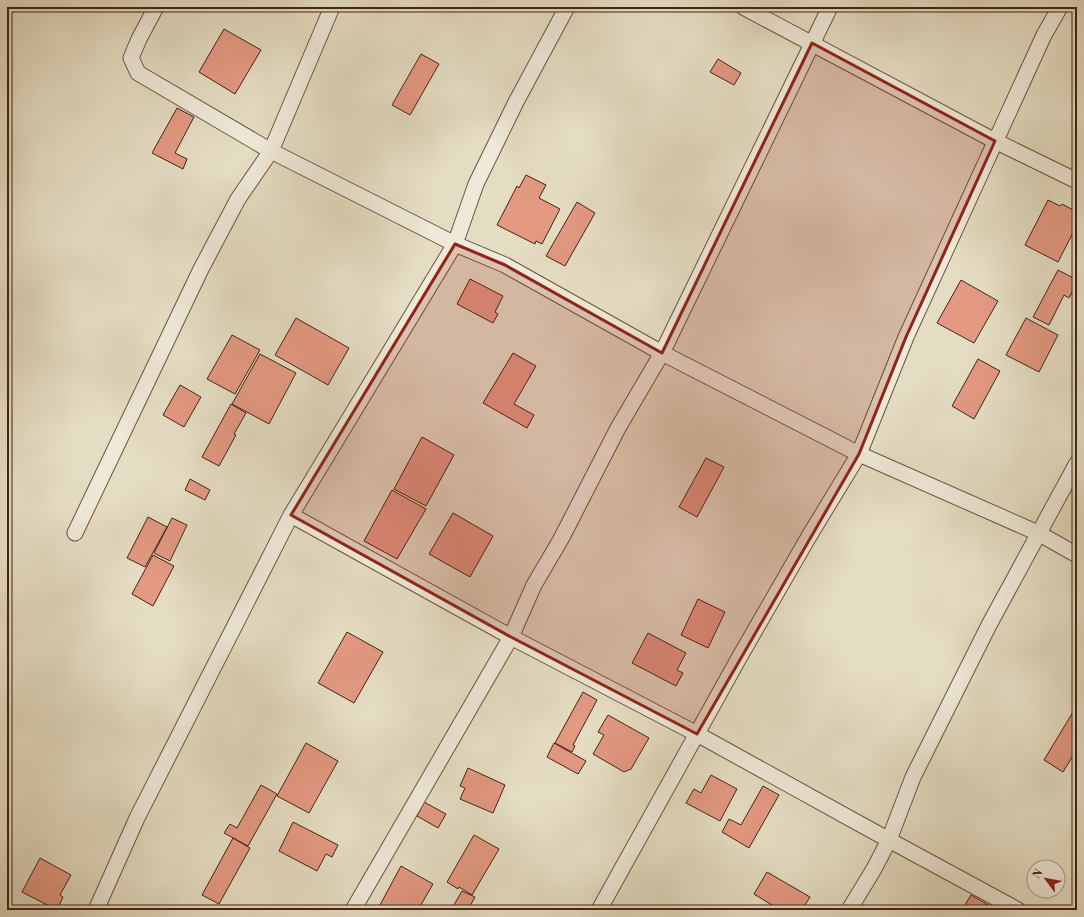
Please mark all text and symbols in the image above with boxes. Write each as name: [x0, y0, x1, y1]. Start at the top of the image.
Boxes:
north arrow: [1026, 859, 1066, 899]
text: N: [1030, 867, 1047, 882]

